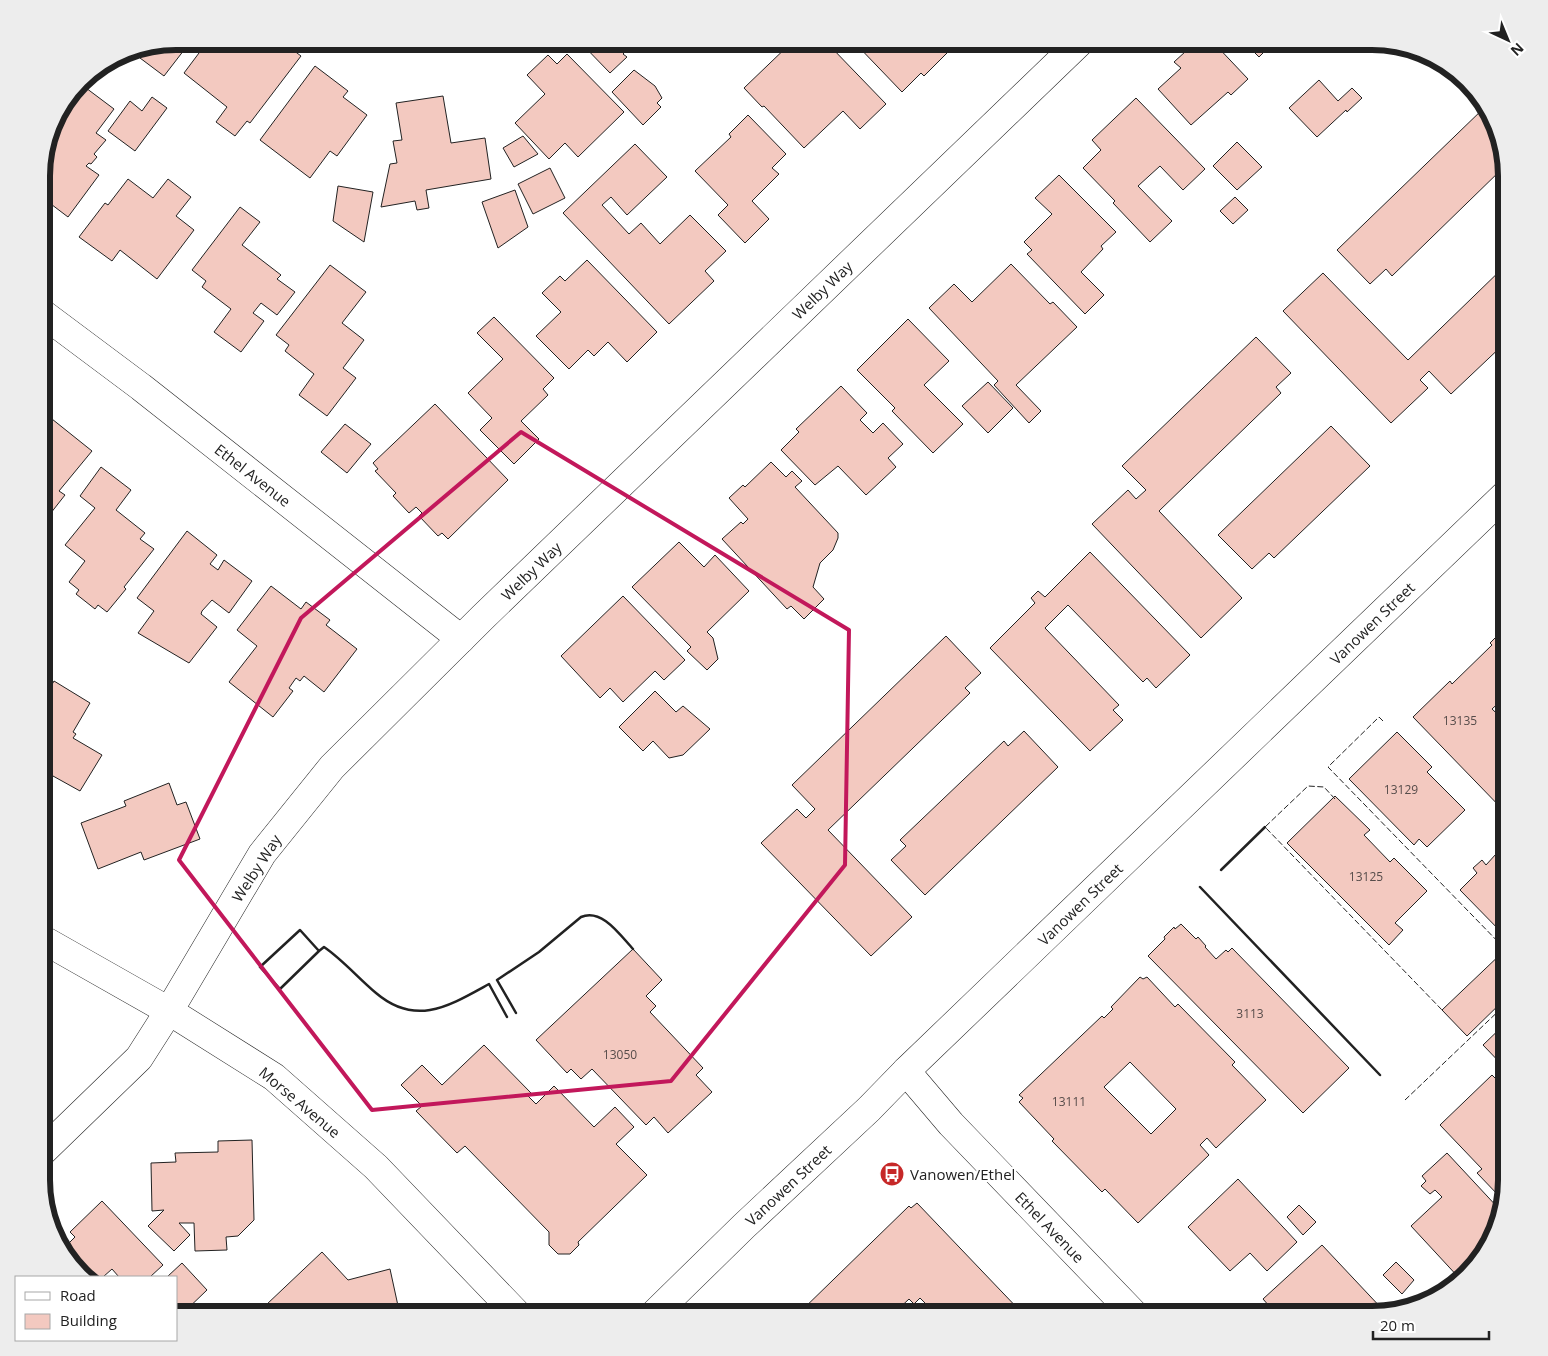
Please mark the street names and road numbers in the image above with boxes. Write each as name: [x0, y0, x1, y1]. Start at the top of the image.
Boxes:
street label: Welby Way: [788, 256, 857, 324]
street label: Ethel Avenue: [211, 439, 295, 511]
street label: Welby Way: [497, 537, 566, 605]
street label: Vanowen Street: [1325, 577, 1419, 669]
street label: Welby Way: [227, 830, 285, 905]
street label: Vanowen Street: [1033, 858, 1127, 950]
street label: Morse Avenue: [255, 1062, 345, 1142]
street label: Vanowen Street: [741, 1140, 835, 1230]
street label: Ethel Avenue: [1011, 1187, 1089, 1267]

